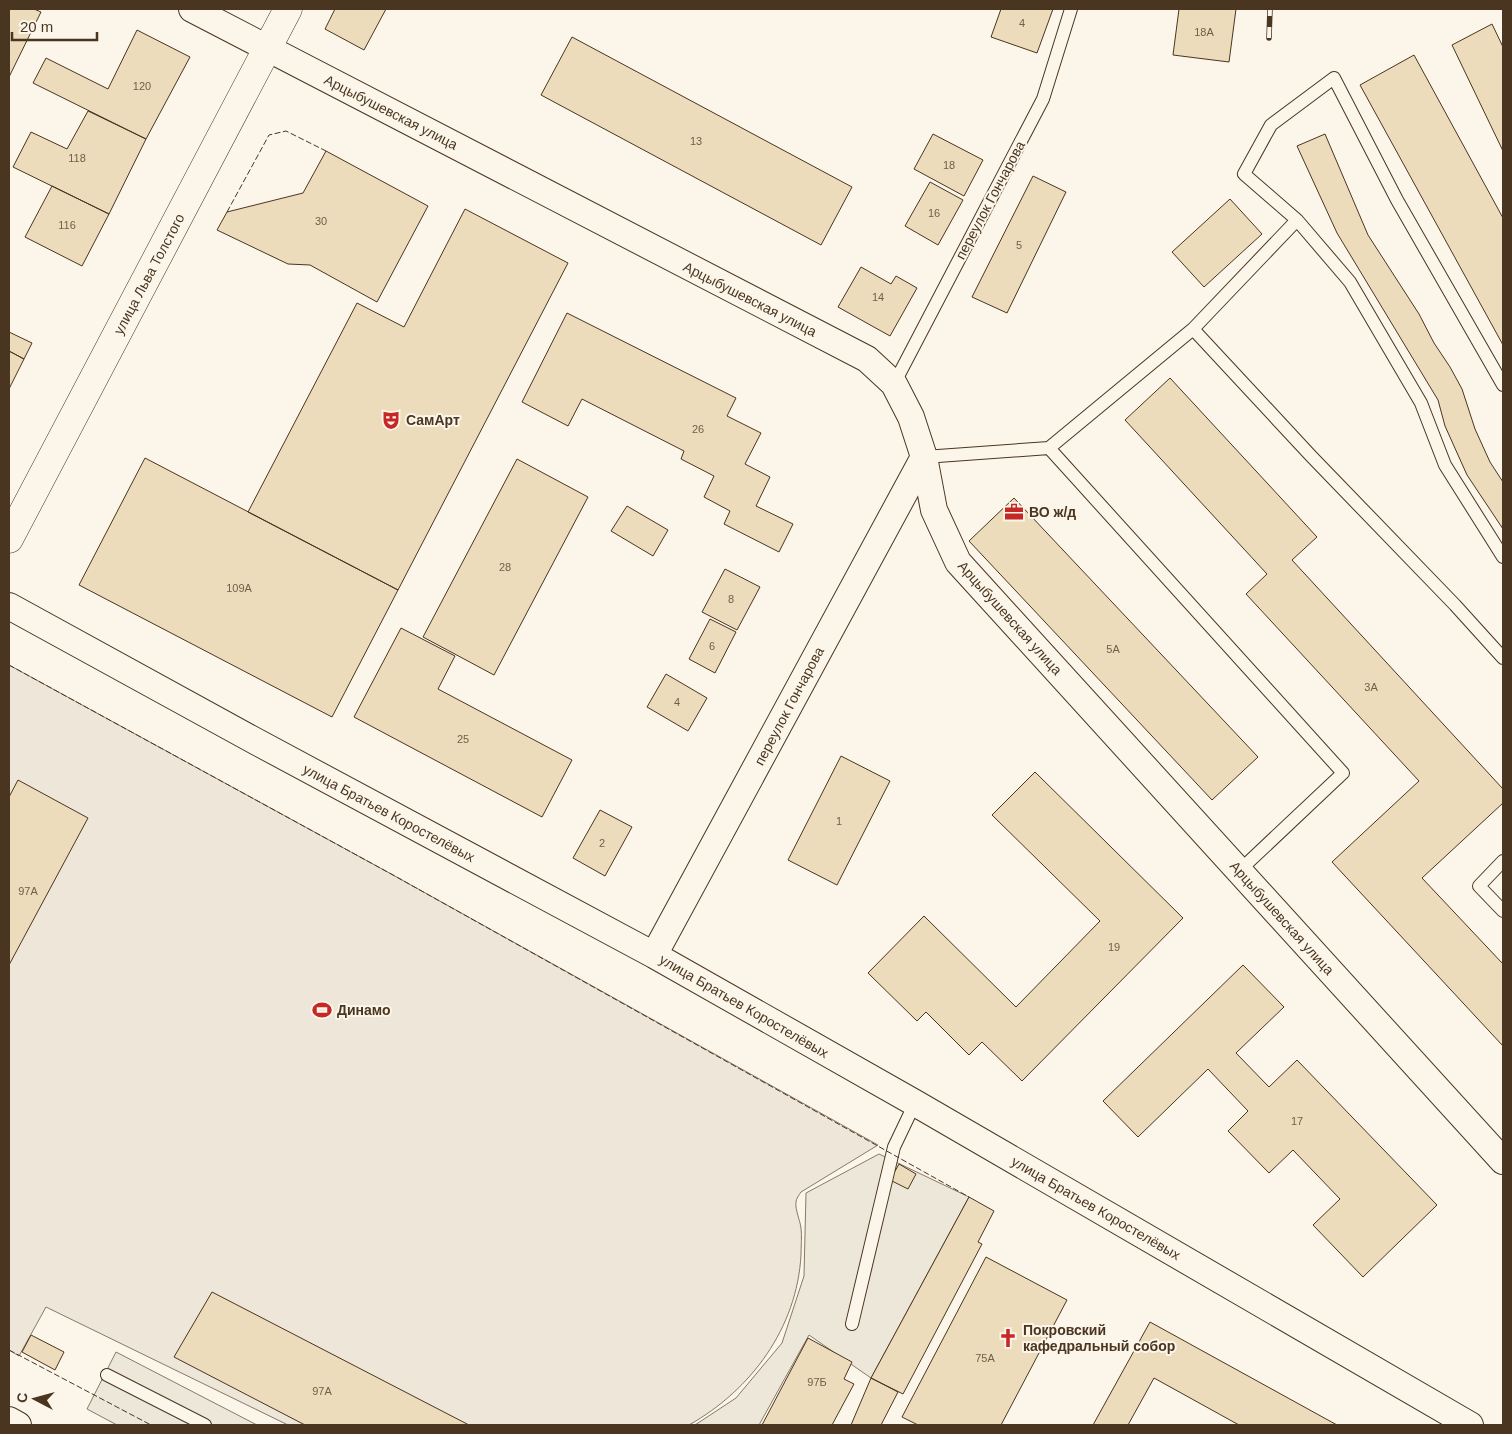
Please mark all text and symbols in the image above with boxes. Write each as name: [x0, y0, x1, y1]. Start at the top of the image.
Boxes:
scale bar: [12, 10, 98, 42]
house number: 4: [1019, 17, 1025, 29]
text: 20 m: [20, 18, 53, 35]
house number: 18А: [1194, 26, 1214, 38]
street label: Арцыбушевская улица: [322, 71, 460, 153]
house number: 120: [133, 80, 151, 92]
house number: 13: [690, 135, 702, 147]
street label: переулок Гончарова: [952, 138, 1028, 262]
house number: 118: [68, 152, 86, 164]
house number: 18: [943, 159, 955, 171]
house number: 16: [928, 207, 940, 219]
street label: улица Льва Толстого: [110, 211, 188, 337]
house number: 30: [315, 215, 327, 227]
house number: 116: [58, 219, 76, 231]
house number: 5: [1016, 239, 1022, 251]
street label: Арцыбушевская улица: [681, 258, 819, 340]
house number: 14: [872, 291, 884, 303]
theatre icon: СамАрт: [380, 409, 402, 431]
place label: СамАрт: [406, 412, 460, 428]
house number: 26: [692, 423, 704, 435]
office icon: ВО ж/д: [1003, 501, 1025, 523]
place label: ВО ж/д: [1029, 504, 1076, 520]
street label: Арцыбушевская улица: [955, 558, 1065, 678]
house number: 28: [499, 561, 511, 573]
house number: 109А: [226, 582, 253, 594]
house number: 8: [728, 593, 734, 605]
house number: 6: [709, 640, 715, 652]
house number: 5А: [1106, 643, 1120, 655]
street label: переулок Гончарова: [751, 644, 827, 768]
house number: 3А: [1364, 681, 1378, 693]
house number: 4: [674, 696, 680, 708]
house number: 25: [457, 733, 469, 745]
street label: улица Братьев Коростелёвых: [300, 761, 478, 865]
house number: 1: [836, 815, 842, 827]
house number: 2: [599, 837, 605, 849]
street label: Арцыбушевская улица: [1227, 858, 1337, 978]
house number: 97А: [18, 885, 38, 897]
house number: 19: [1108, 941, 1120, 953]
street label: улица Братьев Коростелёвых: [657, 951, 831, 1061]
sports icon: Динамо: [311, 999, 333, 1021]
place label: Динамо: [337, 1002, 391, 1018]
house number: 17: [1291, 1115, 1303, 1127]
street label: улица Братьев Коростелёвых: [1009, 1153, 1183, 1263]
place label: Покровский кафедральный собор: [1023, 1322, 1175, 1354]
church icon: Покровский кафедральный собор: [997, 1327, 1019, 1349]
house number: 75А: [975, 1352, 995, 1364]
north arrow: [10, 1374, 60, 1424]
house number: 97Б: [807, 1376, 827, 1388]
house number: 97А: [312, 1385, 332, 1397]
text: С: [14, 1392, 31, 1404]

